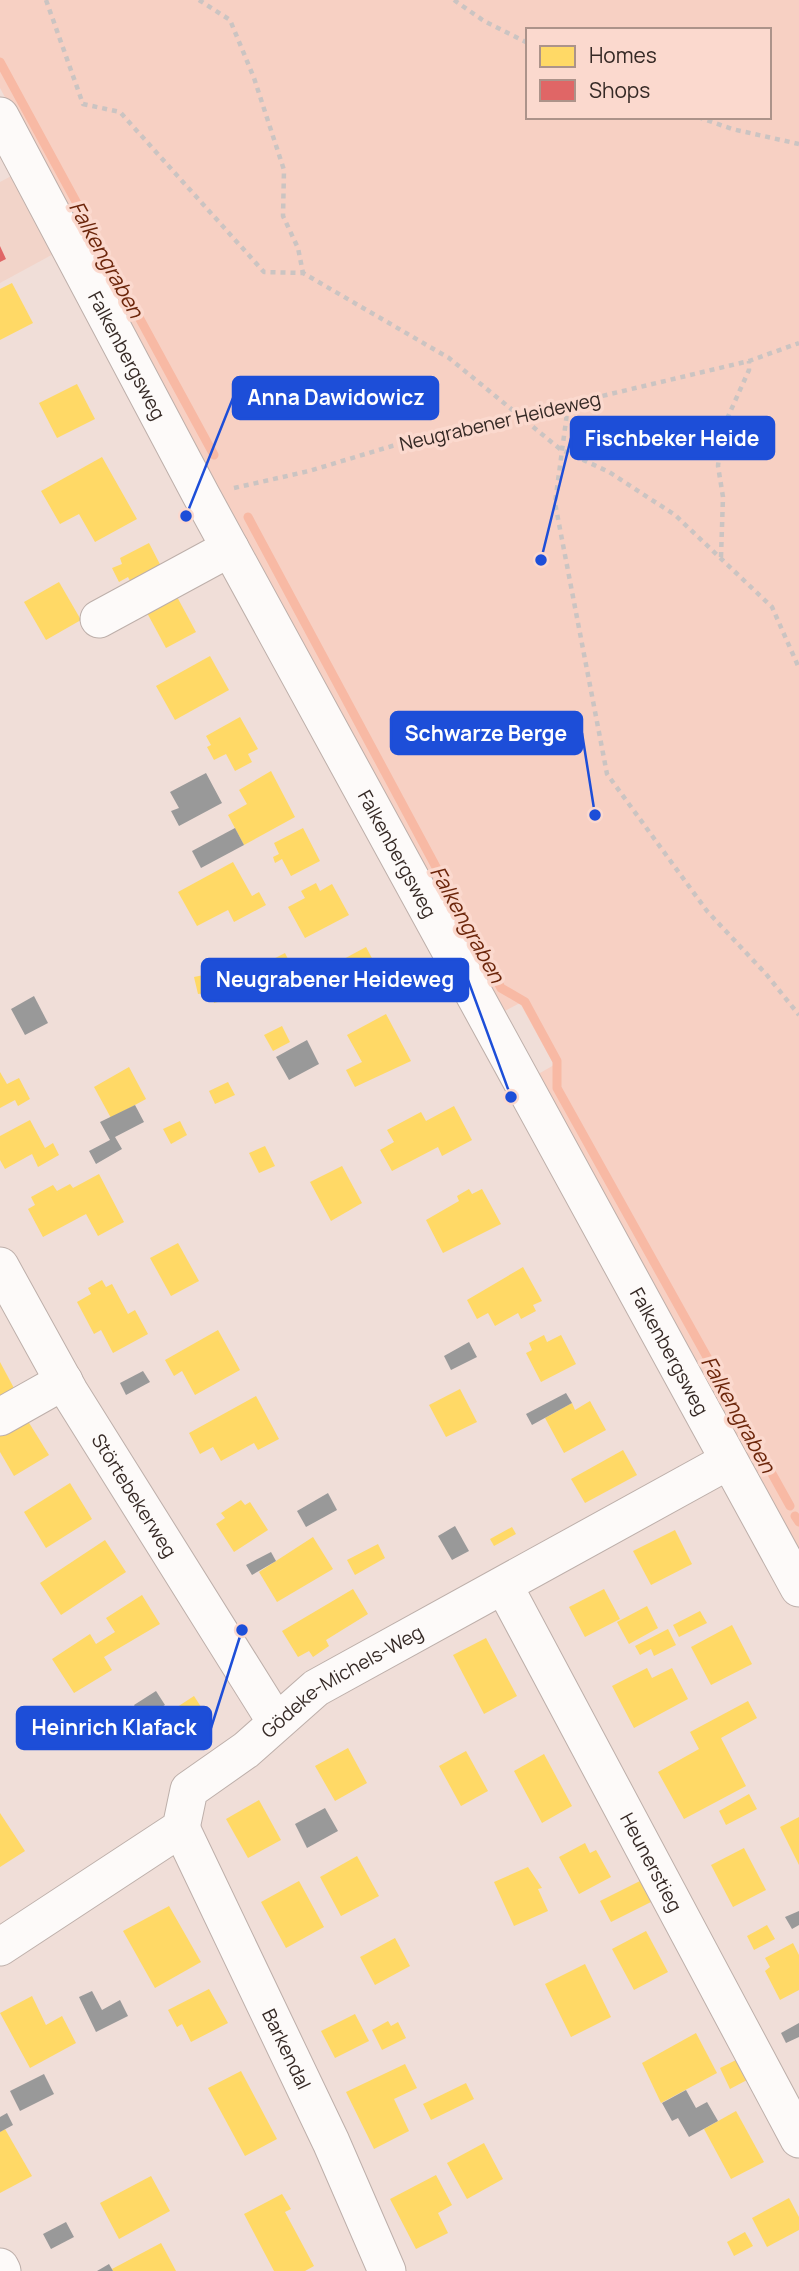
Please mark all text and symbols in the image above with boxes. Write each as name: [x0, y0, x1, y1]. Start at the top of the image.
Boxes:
legend: [526, 28, 771, 119]
text: Homes: [589, 41, 657, 69]
text: Shops: [589, 76, 650, 104]
water label: Falkengraben: [63, 196, 151, 324]
street label: Falkenbergsweg: [82, 287, 172, 424]
callout: Anna Dawidowicz: [233, 377, 438, 419]
text: Anna Dawidowicz: [247, 383, 425, 411]
street label: Neugrabener Heideweg: [397, 385, 603, 457]
callout: Fischbeker Heide: [571, 417, 774, 459]
text: Fischbeker Heide: [585, 424, 759, 452]
callout: Schwarze Berge: [391, 712, 582, 754]
text: Schwarze Berge: [405, 719, 567, 747]
street label: Falkenbergsweg: [352, 785, 443, 922]
water label: Falkengraben: [424, 861, 512, 989]
callout: Neugrabener Heideweg: [202, 959, 468, 1001]
text: Neugrabener Heideweg: [216, 965, 454, 993]
street label: Falkenbergsweg: [624, 1283, 715, 1420]
water label: Falkengraben: [695, 1351, 783, 1479]
street label: Störtebekerweg: [86, 1429, 183, 1562]
street label: Gödeke-Michels-Weg: [256, 1619, 427, 1744]
callout: Heinrich Klafack: [17, 1707, 211, 1749]
text: Heinrich Klafack: [31, 1713, 197, 1741]
street label: Heunerstieg: [614, 1808, 688, 1916]
street label: Barkendal: [256, 2004, 317, 2094]

